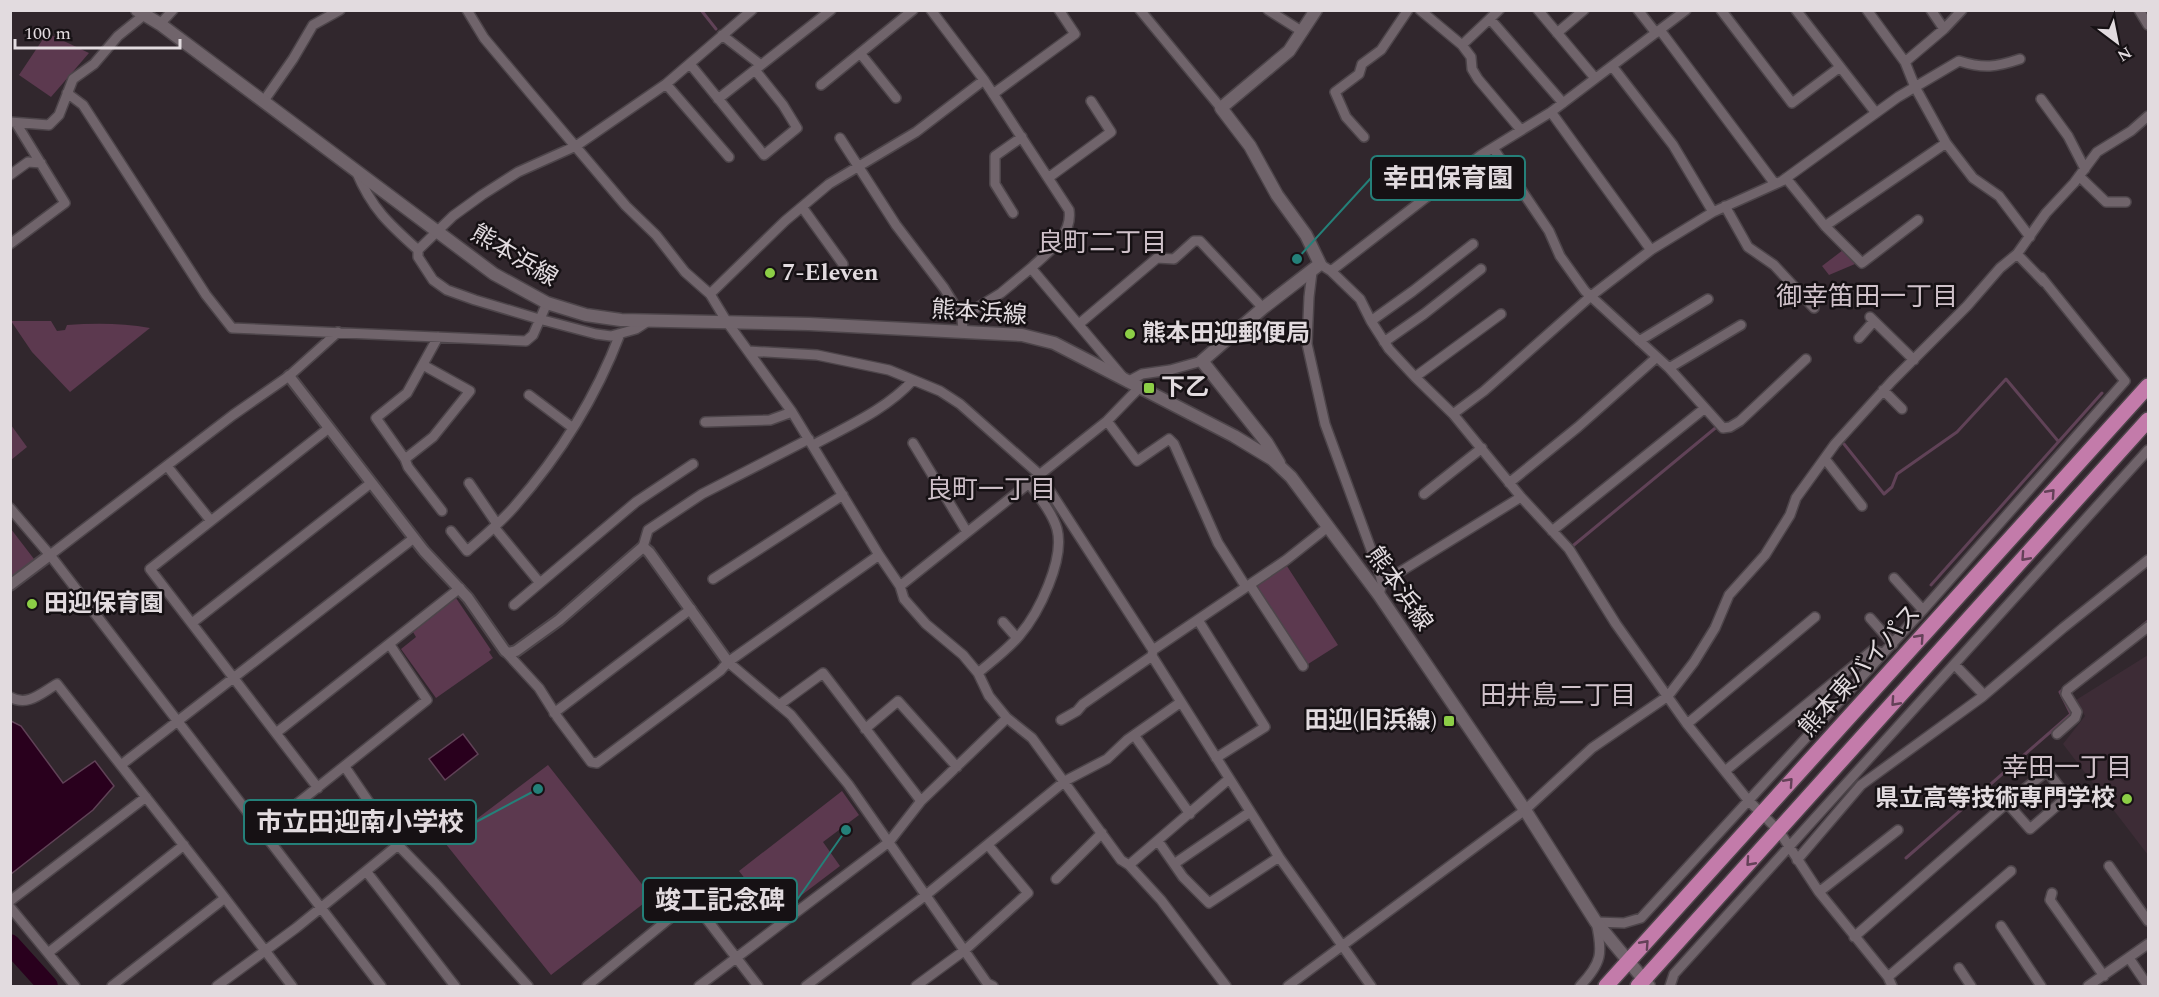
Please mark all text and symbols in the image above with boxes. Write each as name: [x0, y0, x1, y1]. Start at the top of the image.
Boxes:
scale bar: [15, 12, 180, 50]
north arrow: [2087, 12, 2147, 72]
text: 100 m: [24, 20, 71, 47]
text: N: [2113, 40, 2136, 68]
callout: 幸田保育園: [1371, 156, 1525, 200]
text: 幸田保育園: [1383, 159, 1513, 199]
street label: 熊本浜線: [464, 216, 564, 296]
district label: 良町二丁目: [1037, 223, 1167, 263]
place label: 7-Eleven: [782, 255, 879, 291]
marker: 7-Eleven: [763, 266, 777, 280]
district label: 御幸笛田一丁目: [1776, 277, 1958, 317]
street label: 熊本浜線: [930, 292, 1028, 334]
place label: 熊本田迎郵便局: [1142, 316, 1310, 352]
marker: 熊本田迎郵便局: [1123, 327, 1137, 341]
place label: 下乙: [1161, 370, 1209, 406]
marker: 下乙: [1142, 381, 1156, 395]
district label: 良町一丁目: [926, 470, 1056, 510]
one-way arrow: [2044, 490, 2055, 500]
street label: 熊本浜線: [1357, 539, 1441, 639]
one-way arrow: [2021, 550, 2032, 561]
place label: 田迎保育園: [44, 586, 164, 622]
marker: 田迎保育園: [25, 597, 39, 611]
street label: 熊本東バイパス: [1791, 597, 1929, 745]
one-way arrow: [1913, 634, 1924, 645]
district label: 田井島二丁目: [1480, 676, 1636, 716]
one-way arrow: [1891, 695, 1902, 706]
place label: 田迎(旧浜線): [1304, 703, 1437, 739]
marker: 田迎(旧浜線): [1442, 714, 1456, 728]
district label: 幸田一丁目: [2002, 748, 2132, 788]
one-way arrow: [1782, 779, 1793, 789]
place label: 県立高等技術専門学校: [1875, 781, 2115, 817]
marker: 県立高等技術専門学校: [2120, 792, 2134, 806]
callout: 市立田迎南小学校: [244, 800, 476, 844]
text: 市立田迎南小学校: [256, 803, 464, 843]
one-way arrow: [1746, 855, 1757, 866]
callout: 竣工記念碑: [643, 878, 797, 922]
text: 竣工記念碑: [655, 881, 785, 921]
one-way arrow: [1638, 940, 1649, 950]

